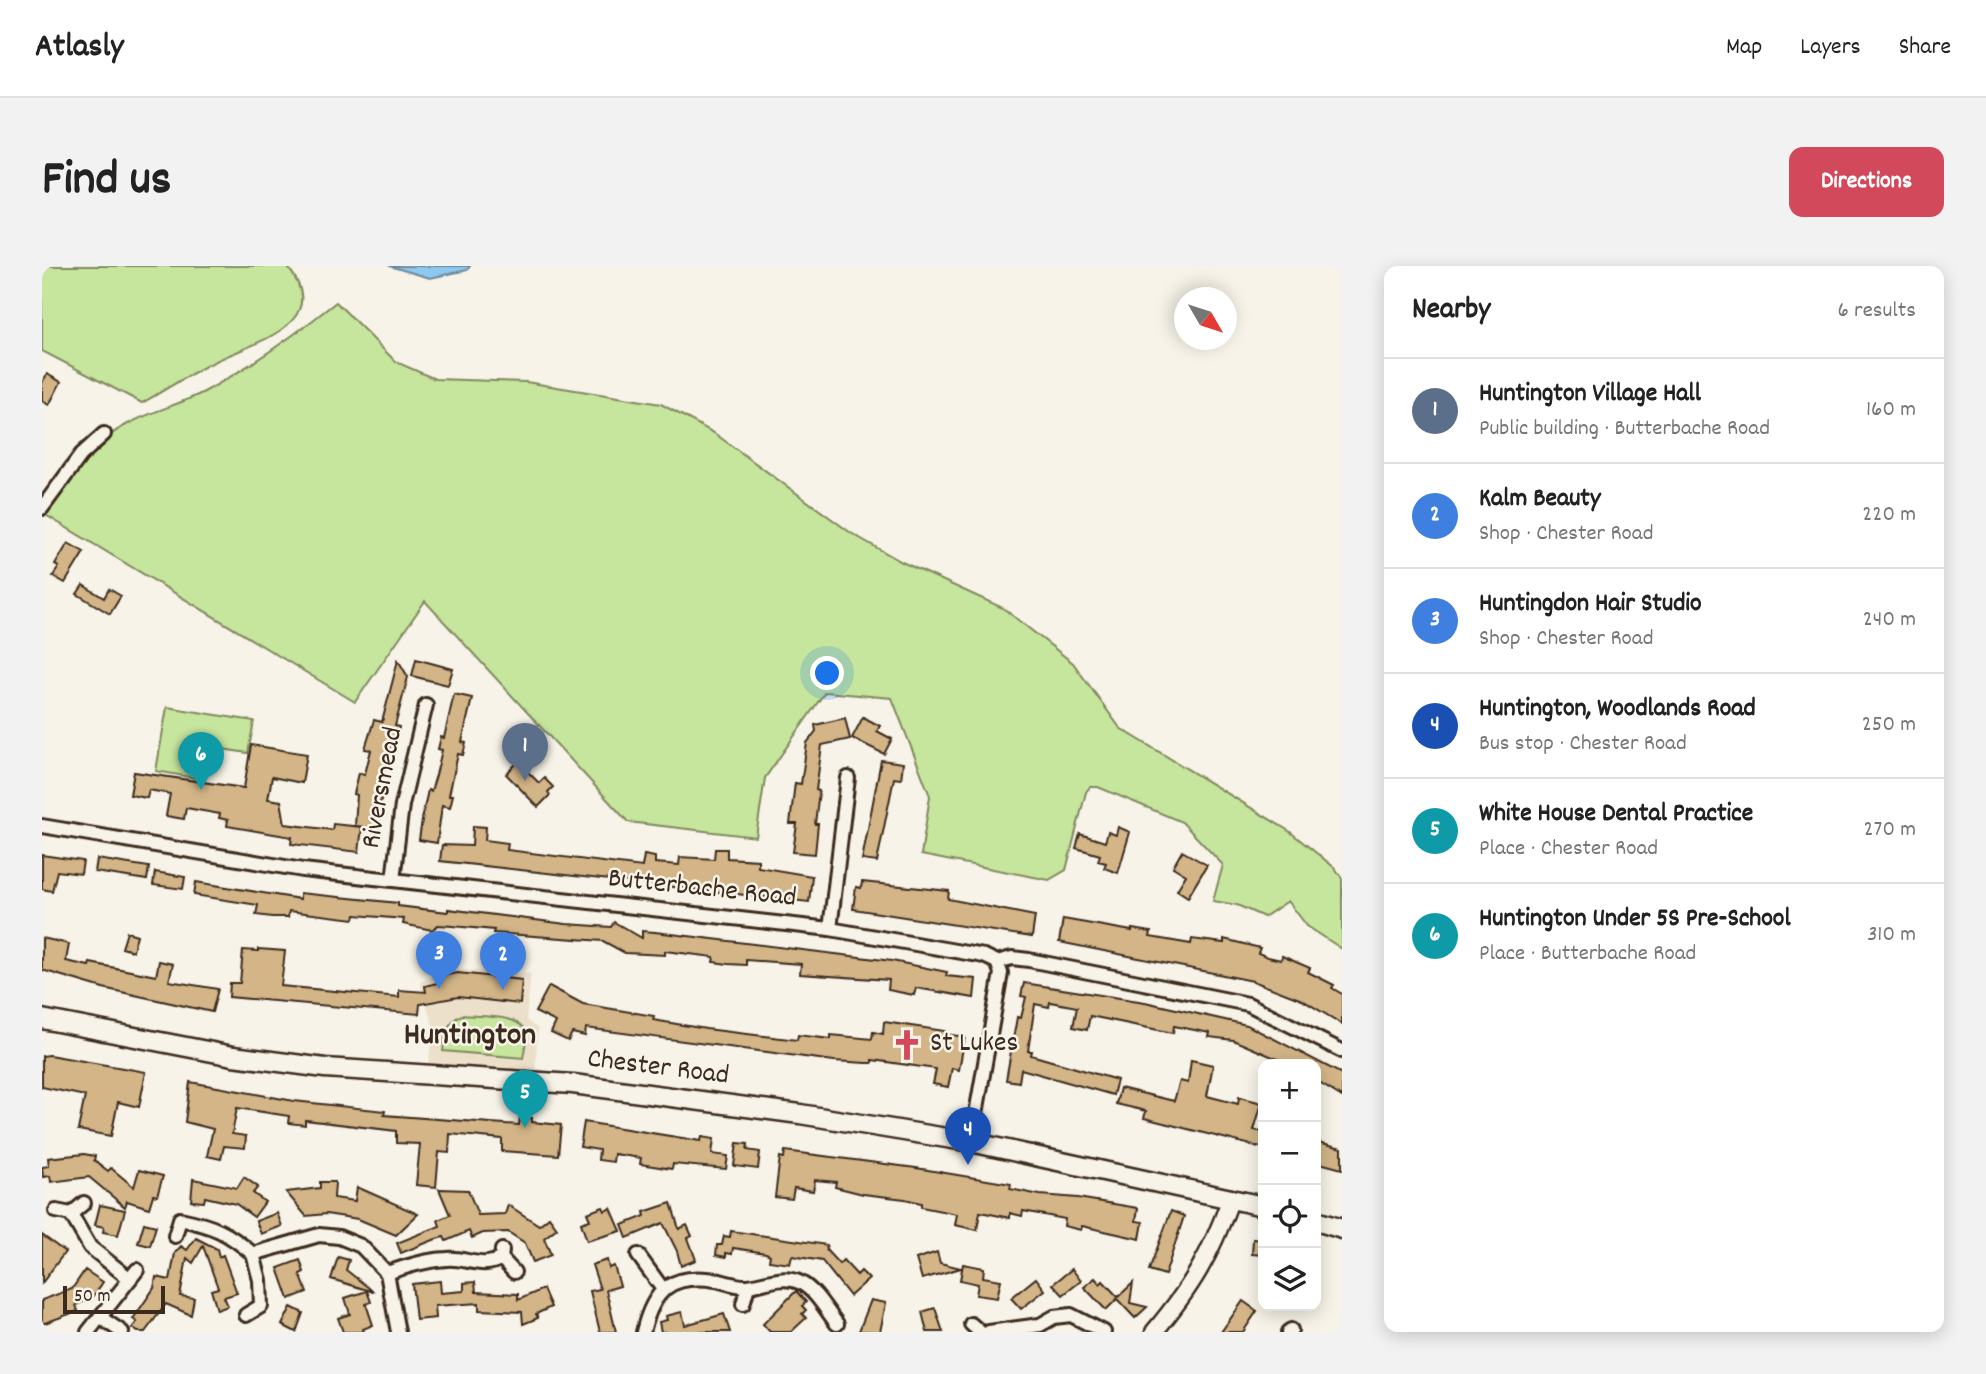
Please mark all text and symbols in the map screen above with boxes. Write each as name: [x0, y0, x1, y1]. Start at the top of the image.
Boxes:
text: Atlasly: [35, 25, 124, 72]
text: Map: [1726, 31, 1762, 65]
text: Layers: [1800, 31, 1861, 65]
text: Share: [1899, 31, 1951, 65]
text: Find us: [42, 147, 171, 217]
button: Directions: [1789, 147, 1944, 217]
north arrow: [1174, 287, 1237, 350]
text: Nearby: [1412, 290, 1490, 333]
text: 6 results: [1838, 295, 1916, 328]
text: Huntington Village Hall: [1479, 376, 1701, 413]
text: 1: [1432, 394, 1438, 427]
text: 160 m: [1866, 394, 1916, 427]
text: Public building · Butterbache Road: [1479, 413, 1770, 446]
text: Kalm Beauty: [1479, 481, 1601, 518]
text: 2: [1430, 499, 1440, 532]
text: 220 m: [1862, 499, 1916, 532]
text: Shop · Chester Road: [1479, 518, 1653, 551]
text: Huntingdon Hair Studio: [1479, 586, 1702, 623]
text: 3: [1430, 604, 1440, 637]
text: 240 m: [1863, 604, 1916, 637]
text: Shop · Chester Road: [1479, 623, 1653, 656]
your location: [810, 656, 844, 690]
text: Huntington, Woodlands Road: [1479, 691, 1756, 728]
text: 4: [1430, 709, 1440, 742]
text: 250 m: [1862, 709, 1916, 742]
pin: 1: [502, 723, 548, 781]
street label: Riversmead: [353, 724, 415, 852]
text: Bus stop · Chester Road: [1479, 728, 1687, 761]
pin: 6: [178, 732, 224, 790]
text: White House Dental Practice: [1479, 796, 1753, 833]
text: 5: [1430, 814, 1440, 847]
text: 270 m: [1864, 814, 1916, 847]
text: Place · Chester Road: [1479, 833, 1658, 866]
street label: Butterbache Road: [606, 860, 798, 920]
text: Huntington Under 5S Pre-School: [1479, 901, 1791, 938]
text: 6: [1429, 919, 1441, 952]
text: 310 m: [1867, 919, 1916, 952]
pin: 3: [416, 931, 462, 989]
pin: 2: [480, 932, 526, 990]
text: Place · Butterbache Road: [1479, 938, 1696, 971]
district label: Huntington: [404, 1014, 536, 1060]
place label: St Lukes: [930, 1025, 1018, 1065]
church icon: St Lukes: [890, 1028, 924, 1062]
street label: Chester Road: [585, 1040, 731, 1098]
map controls: [1258, 1059, 1321, 1311]
button: +: [1258, 1059, 1321, 1122]
pin: 5: [502, 1070, 548, 1128]
pin: 4: [945, 1107, 991, 1165]
button: −: [1258, 1122, 1321, 1185]
button: locate: [1258, 1185, 1321, 1248]
button: layers: [1258, 1248, 1321, 1311]
scale bar: [63, 1283, 164, 1315]
text: 50 m: [74, 1284, 111, 1311]

